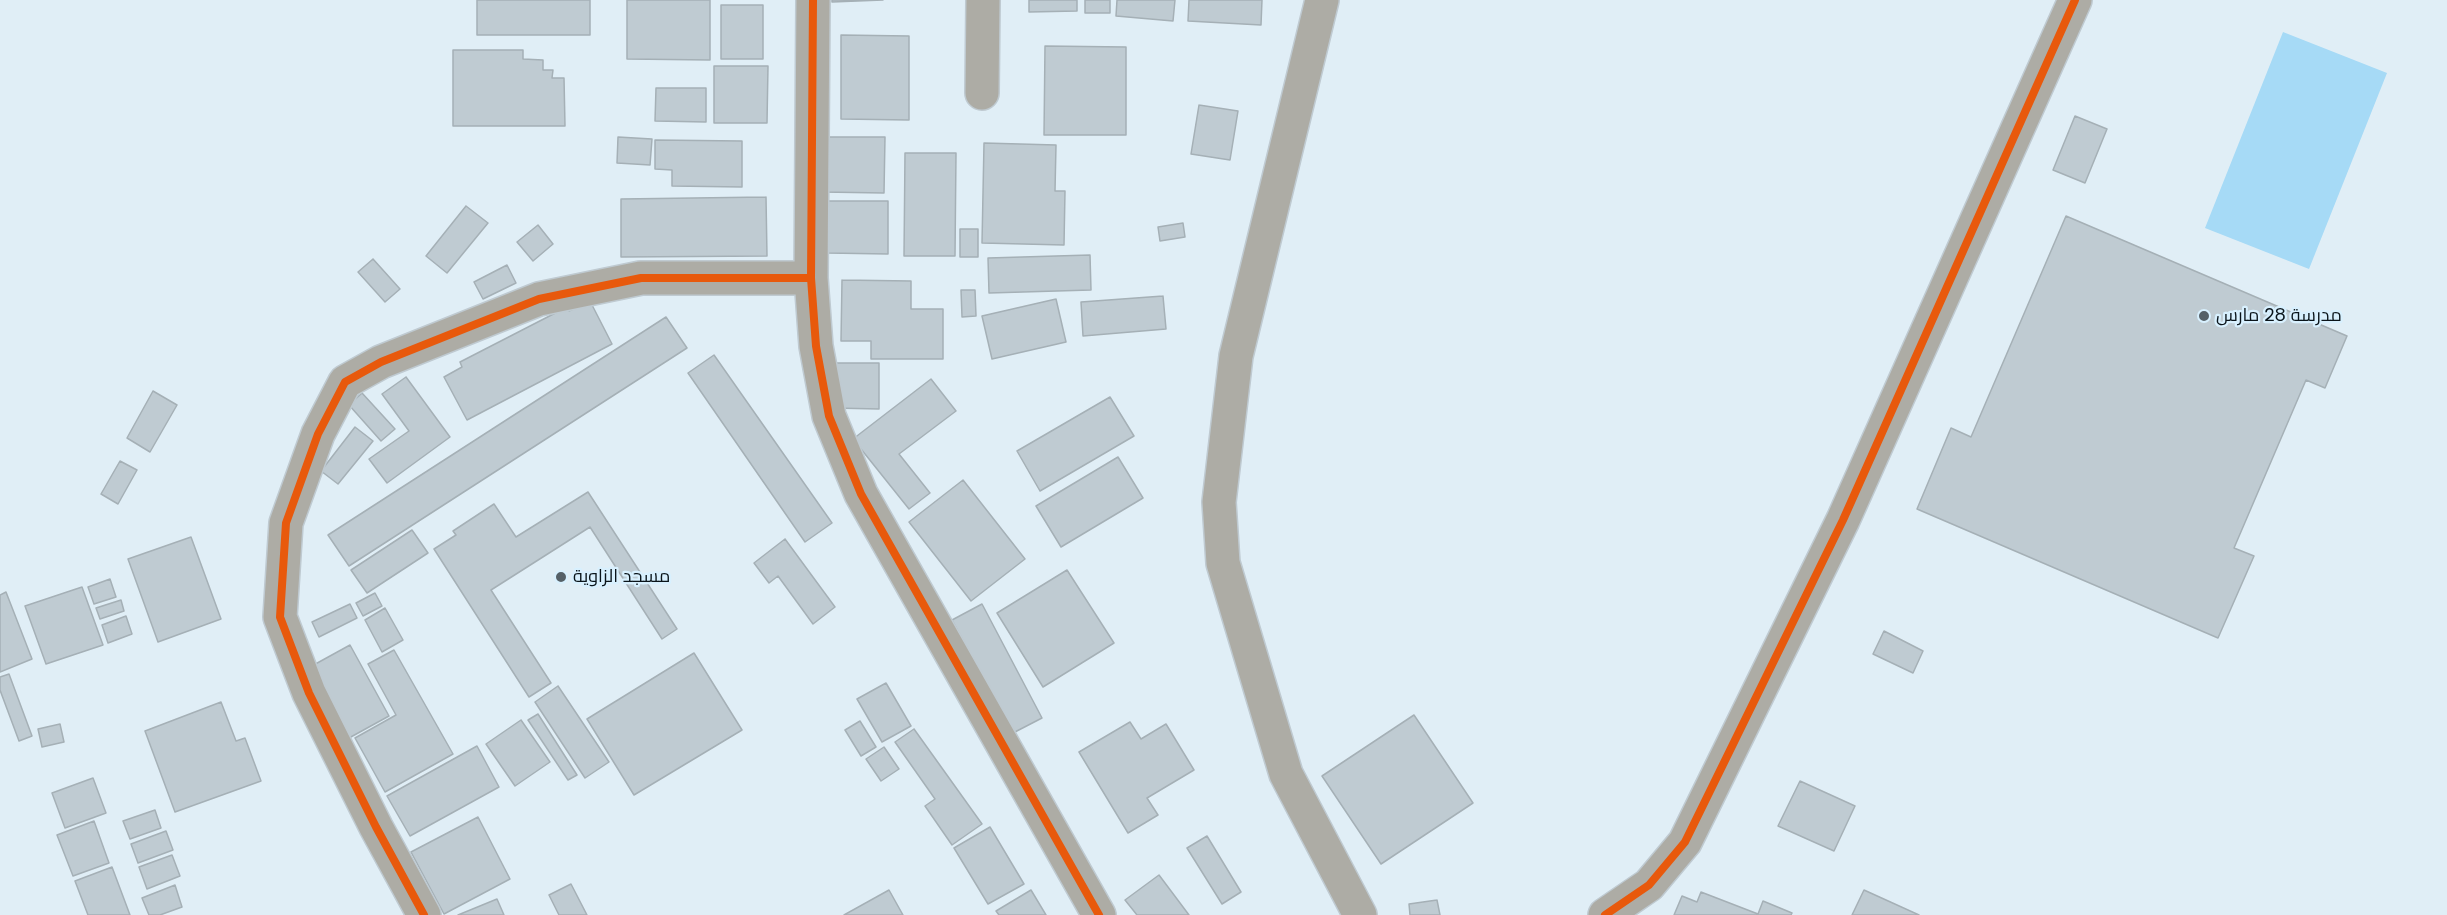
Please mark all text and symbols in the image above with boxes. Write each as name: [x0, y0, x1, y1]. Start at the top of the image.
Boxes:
place label: مدرسة 28 مارس: [2216, 305, 2342, 327]
marker: مدرسة 28 مارس: [2197, 309, 2211, 323]
place label: مسجد الزاوية: [573, 566, 670, 588]
marker: مسجد الزاوية: [554, 570, 568, 584]

